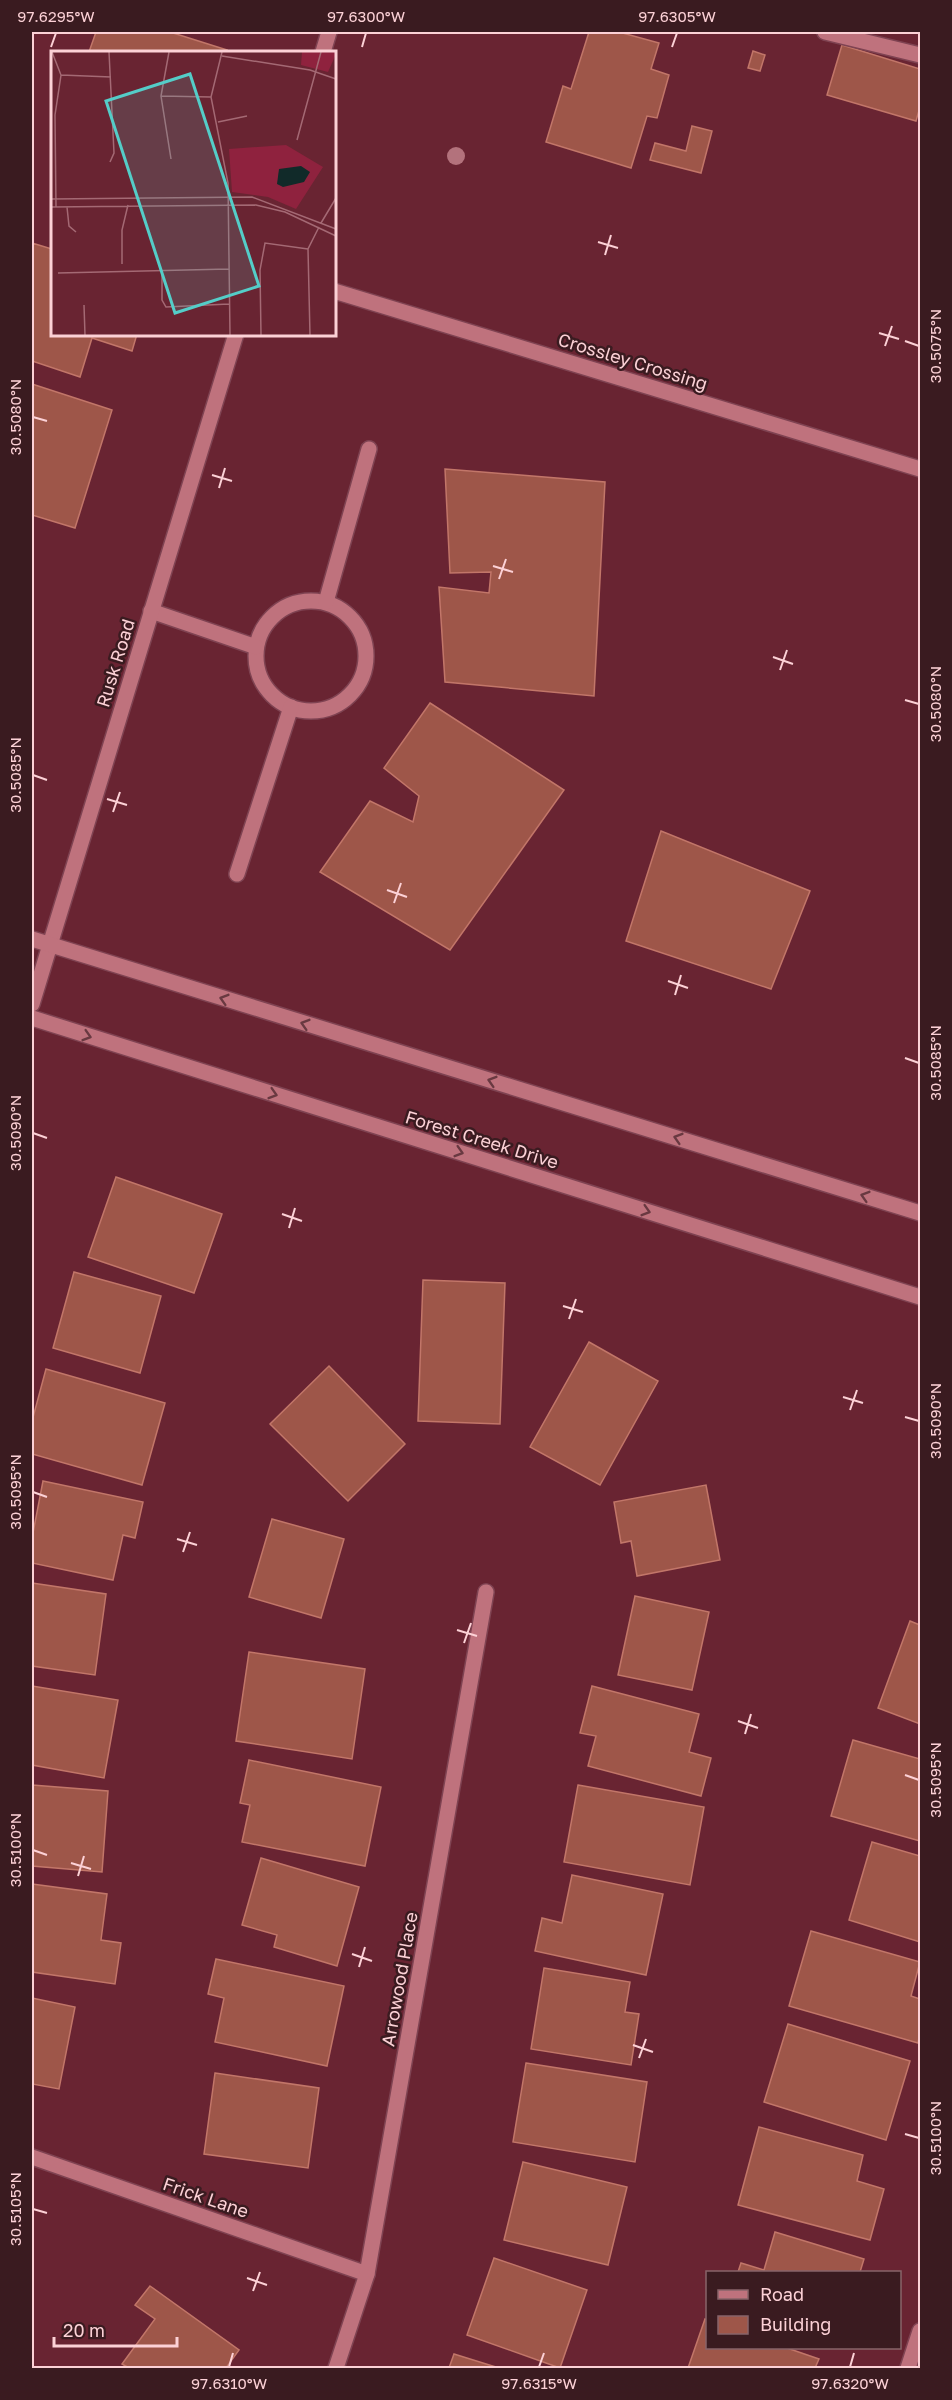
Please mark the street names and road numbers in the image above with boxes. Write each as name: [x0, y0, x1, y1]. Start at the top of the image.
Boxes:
street label: Crossley Crossing: [556, 328, 710, 394]
street label: Rusk Road: [91, 616, 139, 710]
street label: Forest Creek Drive: [403, 1105, 561, 1173]
street label: Arrowood Place: [376, 1910, 422, 2048]
street label: Frick Lane: [160, 2172, 252, 2222]

